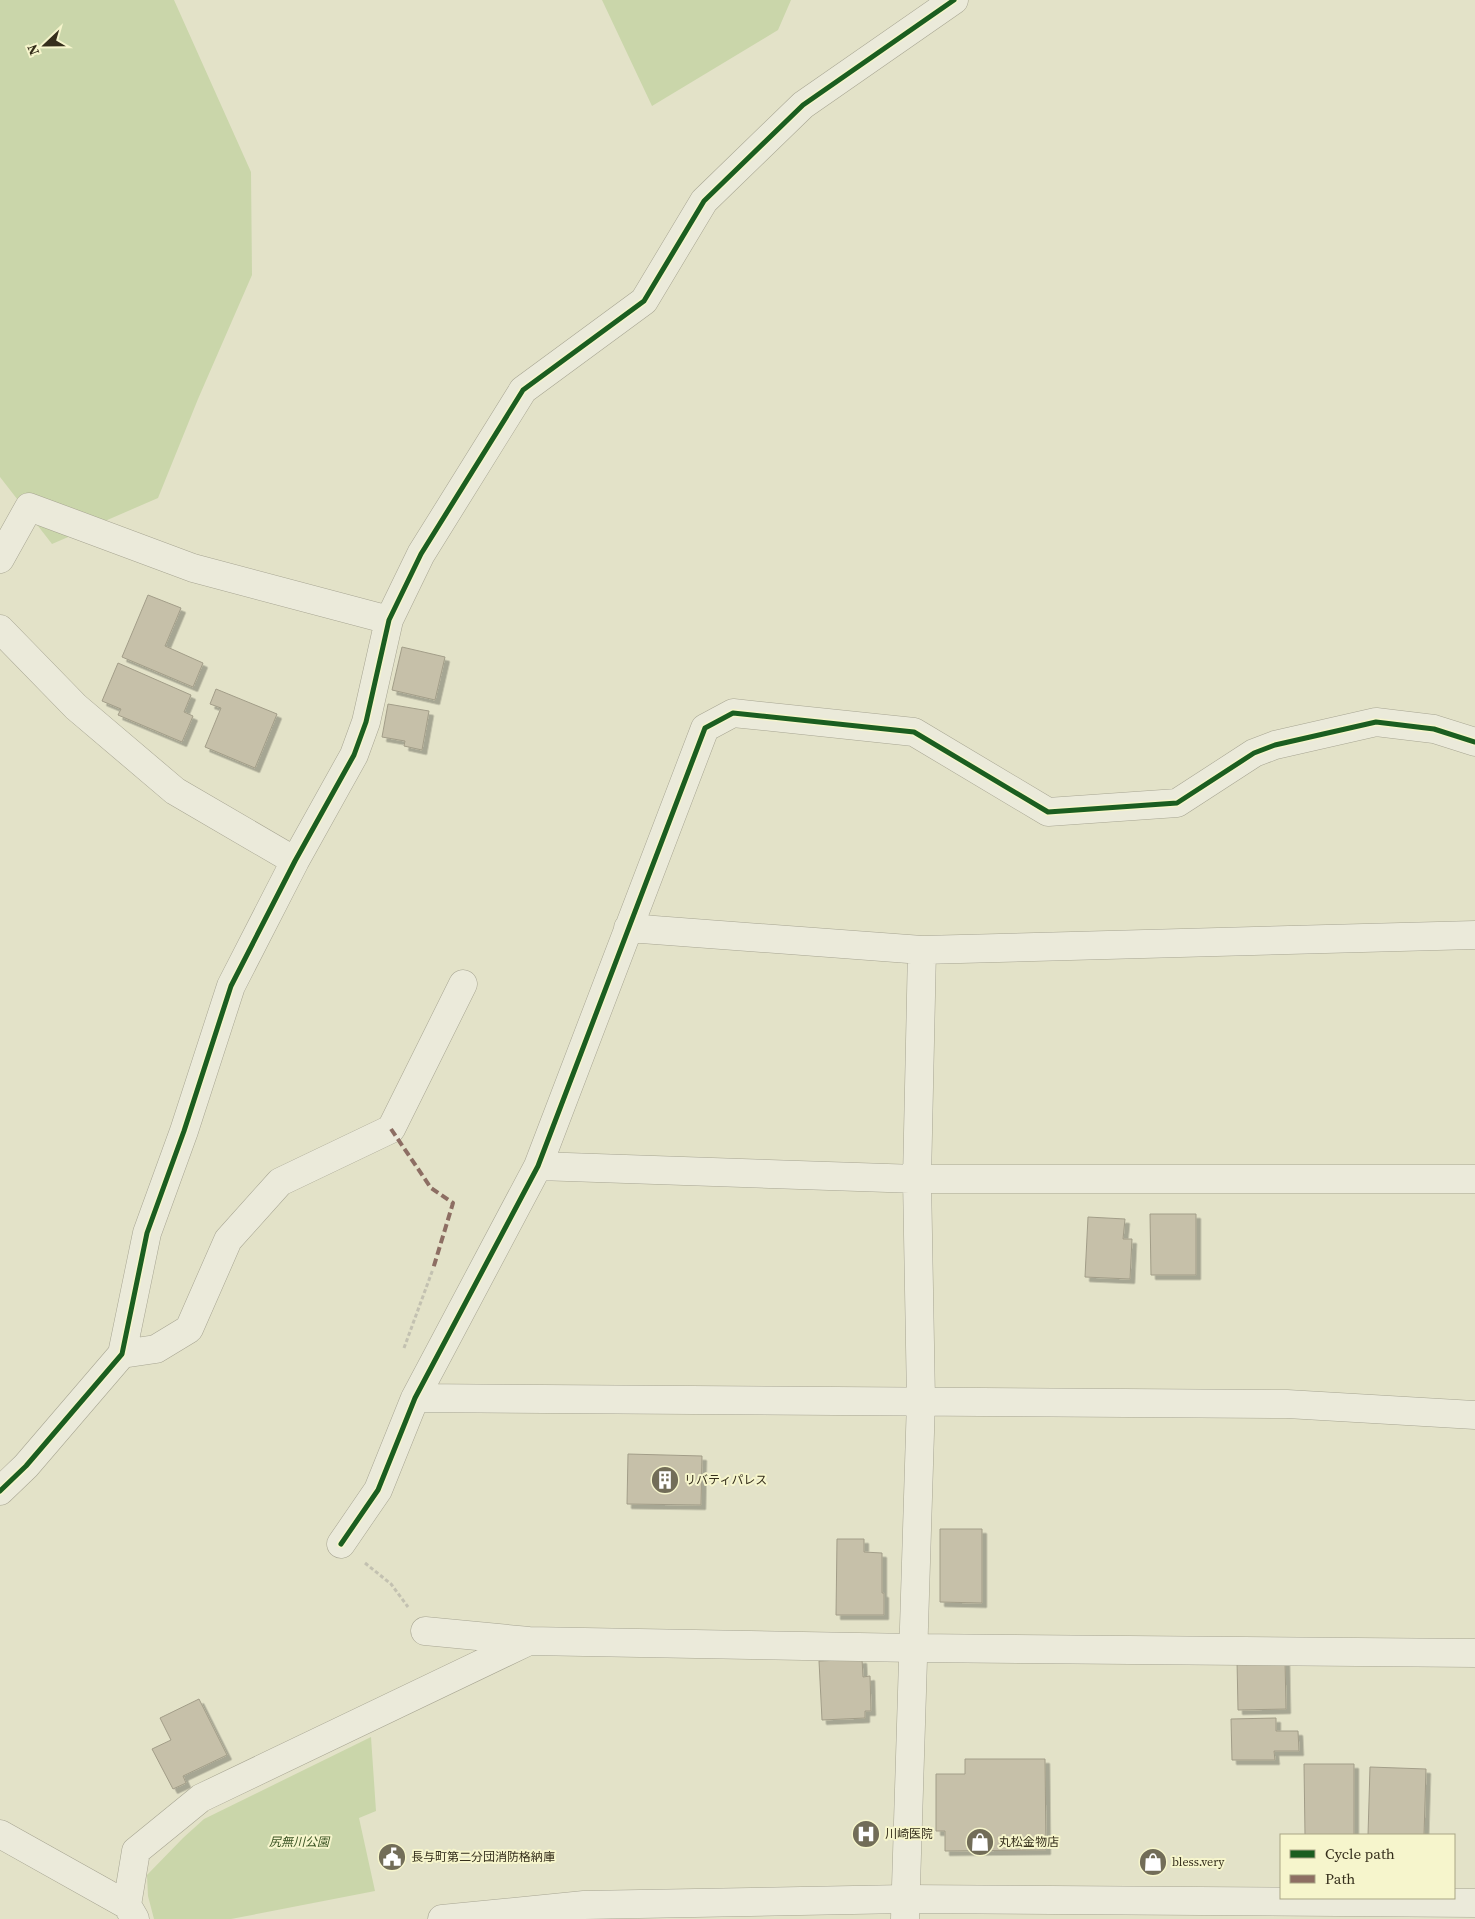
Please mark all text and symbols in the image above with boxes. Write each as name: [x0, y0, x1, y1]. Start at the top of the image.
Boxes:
north arrow: [20, 20, 70, 70]
text: N: [22, 41, 44, 58]
building icon: リバティパレス: [650, 1465, 680, 1495]
place label: リバティパレス: [684, 1472, 767, 1488]
hospital icon: 川崎医院: [851, 1819, 881, 1849]
place label: 川崎医院: [885, 1826, 933, 1842]
shop icon: 丸松金物店: [965, 1827, 995, 1857]
park label: 尻無川公園: [269, 1834, 331, 1850]
place label: 丸松金物店: [999, 1834, 1059, 1850]
legend: [1280, 1834, 1455, 1899]
public building icon: 長与町第二分団消防格納庫: [377, 1842, 407, 1872]
text: Cycle path: [1325, 1843, 1395, 1864]
shop icon: bless.very: [1138, 1847, 1168, 1877]
place label: 長与町第二分団消防格納庫: [411, 1849, 555, 1865]
place label: bless.very: [1172, 1854, 1225, 1870]
text: Path: [1325, 1868, 1355, 1889]

